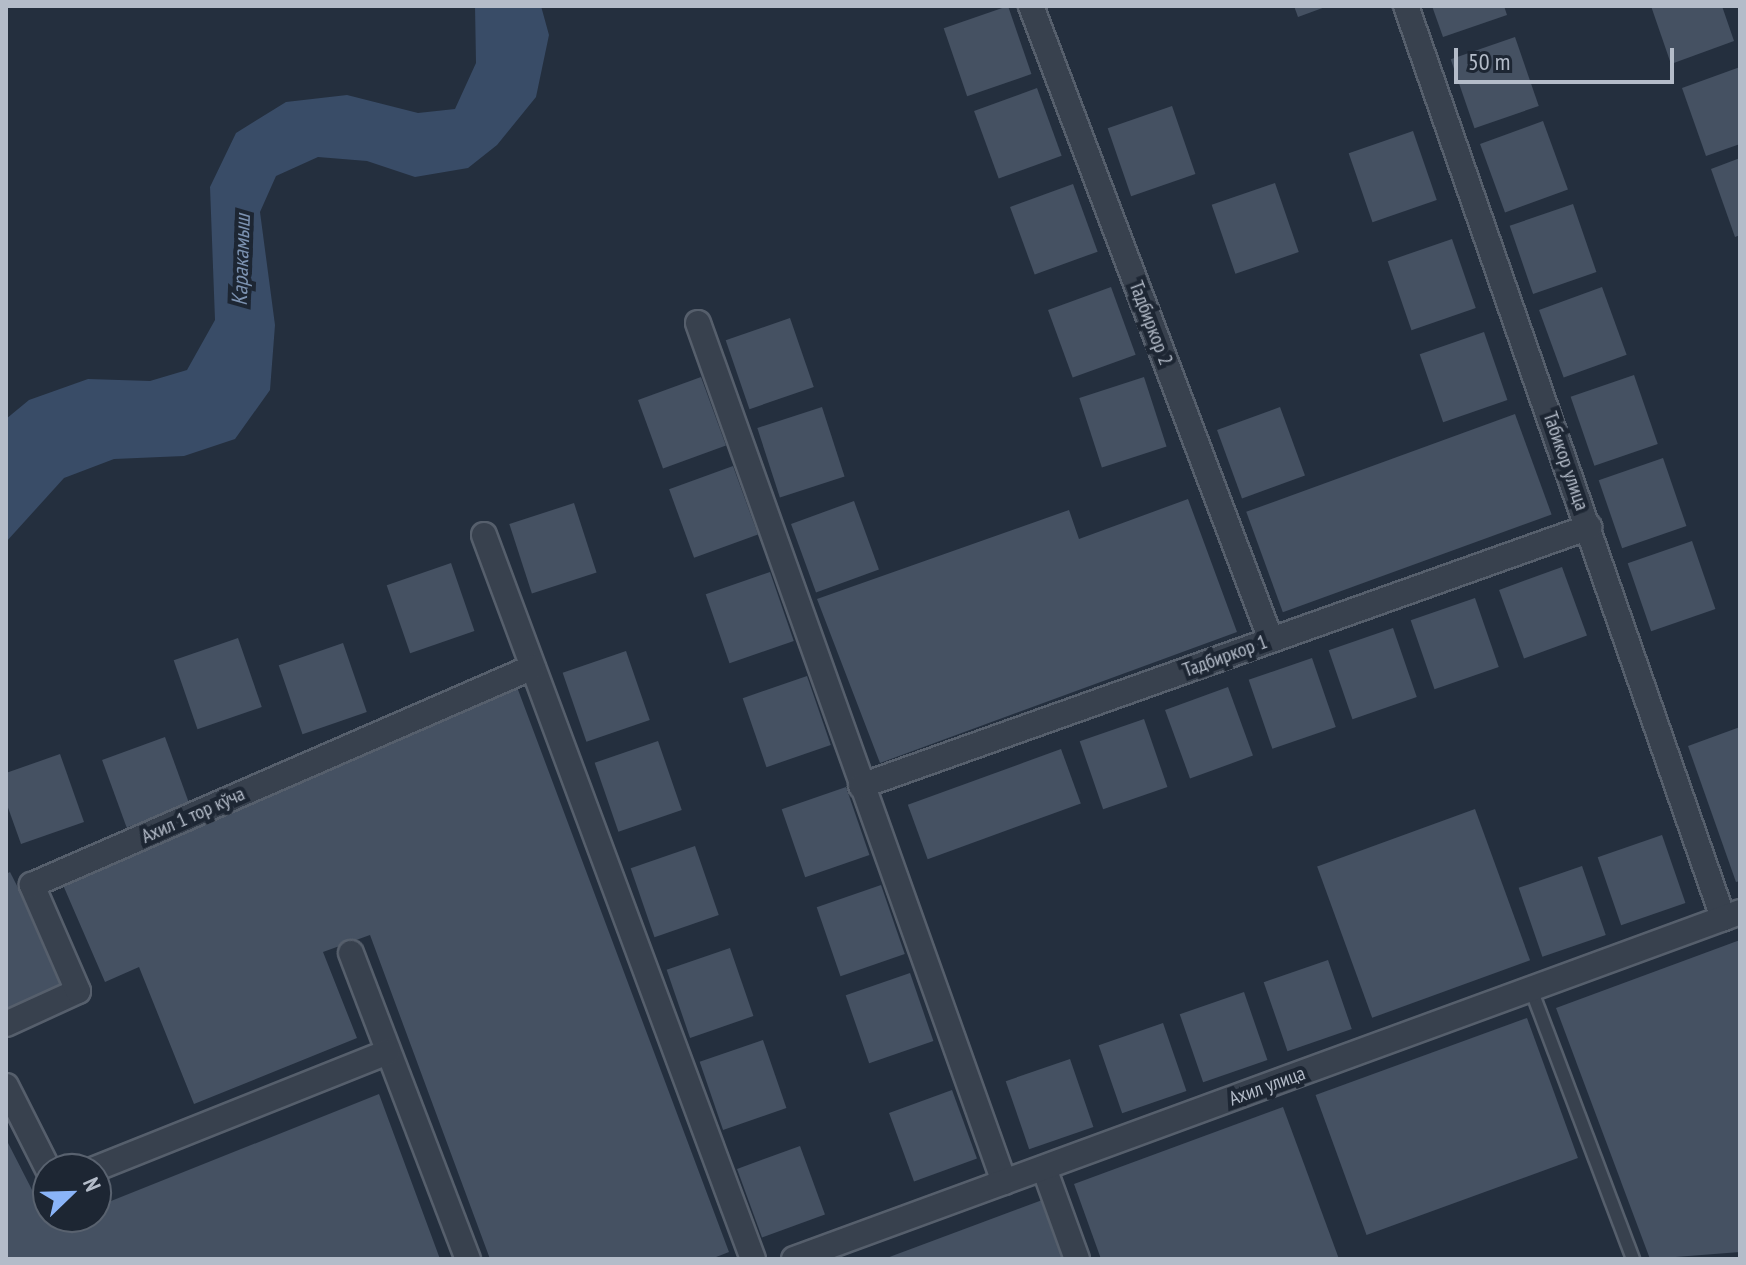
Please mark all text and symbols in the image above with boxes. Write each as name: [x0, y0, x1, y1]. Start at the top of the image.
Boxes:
scale bar: [1458, 32, 1678, 82]
text: 50 m: [1468, 46, 1510, 77]
water label: Каракамыш: [226, 214, 256, 306]
street label: Тадбиркор 2: [1124, 278, 1178, 368]
street label: Табикор улица: [1538, 409, 1594, 513]
street label: Тадбиркор 1: [1179, 630, 1271, 682]
street label: Ахил 1 тор кўча: [138, 782, 248, 848]
street label: Ахил улица: [1226, 1061, 1308, 1111]
north arrow: [32, 1153, 112, 1233]
text: N: [77, 1173, 107, 1195]

